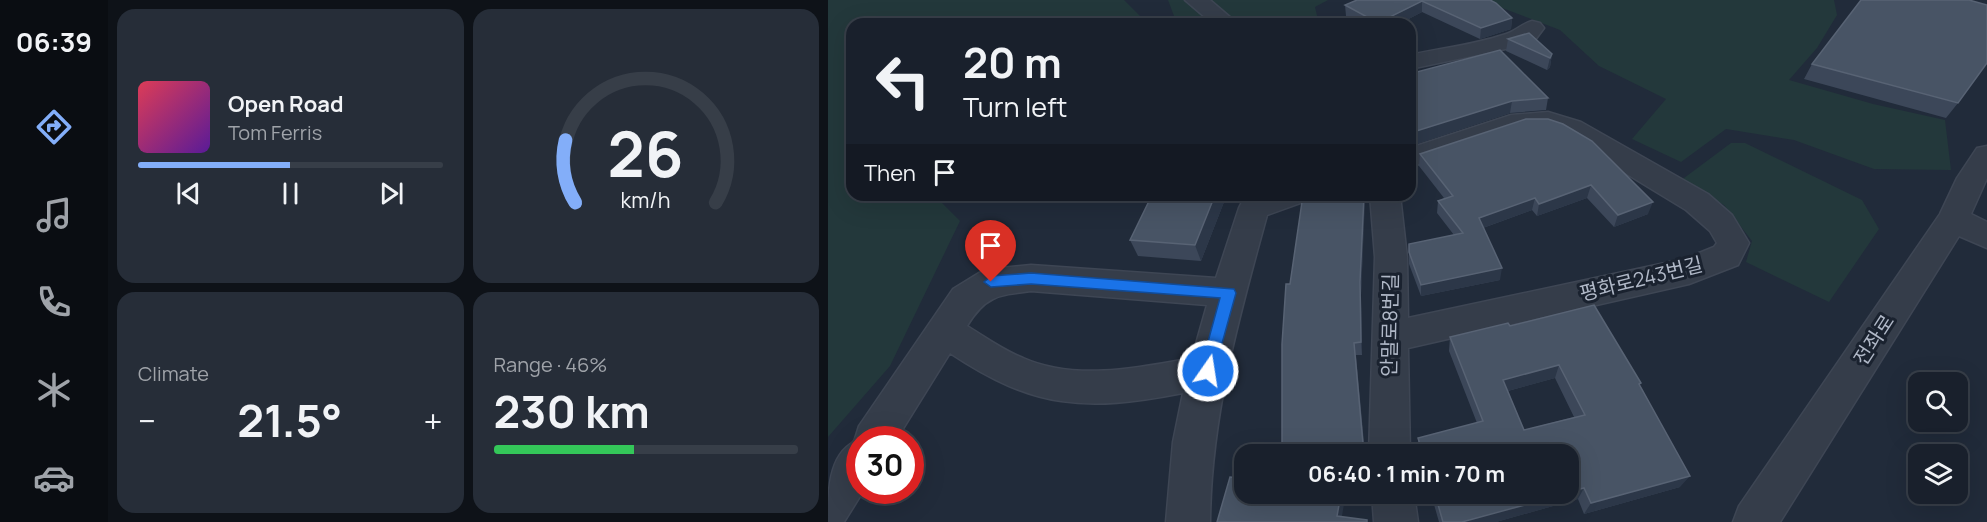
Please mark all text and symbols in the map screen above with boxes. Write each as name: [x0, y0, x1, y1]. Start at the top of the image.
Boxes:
text: 06:39: [16, 23, 92, 60]
text: 20 m: [963, 33, 1062, 91]
icon: left: [864, 42, 942, 120]
text: Turn left: [963, 88, 1067, 125]
text: Open Road: [228, 89, 343, 119]
icon: directions: [33, 106, 75, 148]
text: 26: [608, 110, 684, 196]
text: Tom Ferris: [228, 119, 322, 146]
icon: arrive: [928, 156, 961, 189]
text: Then: [864, 158, 916, 188]
icon: previous: [172, 177, 205, 210]
icon: pause: [274, 177, 307, 210]
icon: next: [375, 177, 408, 210]
text: km/h: [621, 185, 671, 214]
icon: music: [33, 194, 75, 236]
pin: [965, 220, 1016, 282]
icon: arrive: [974, 229, 1007, 262]
street label: 평화로243번길: [1577, 250, 1705, 307]
street label: 안말로8번길: [1375, 273, 1404, 377]
icon: phone: [33, 281, 75, 323]
street label: 전좌로: [1847, 309, 1900, 370]
position arrow: [1176, 339, 1240, 403]
text: Range · 46%: [494, 351, 607, 378]
text: Climate: [138, 360, 209, 387]
icon: climate: [33, 369, 75, 411]
map controls: [1908, 372, 1968, 504]
button: search: [1908, 372, 1968, 432]
text: 230 km: [494, 380, 650, 442]
text: 21.5°: [237, 389, 342, 451]
text: −: [138, 398, 156, 443]
text: +: [423, 398, 442, 443]
speed limit sign: 30: [846, 426, 924, 504]
button: layers: [1908, 444, 1968, 504]
icon: car: [33, 457, 75, 499]
text: 06:40 · 1 min · 70 m: [1308, 459, 1505, 489]

